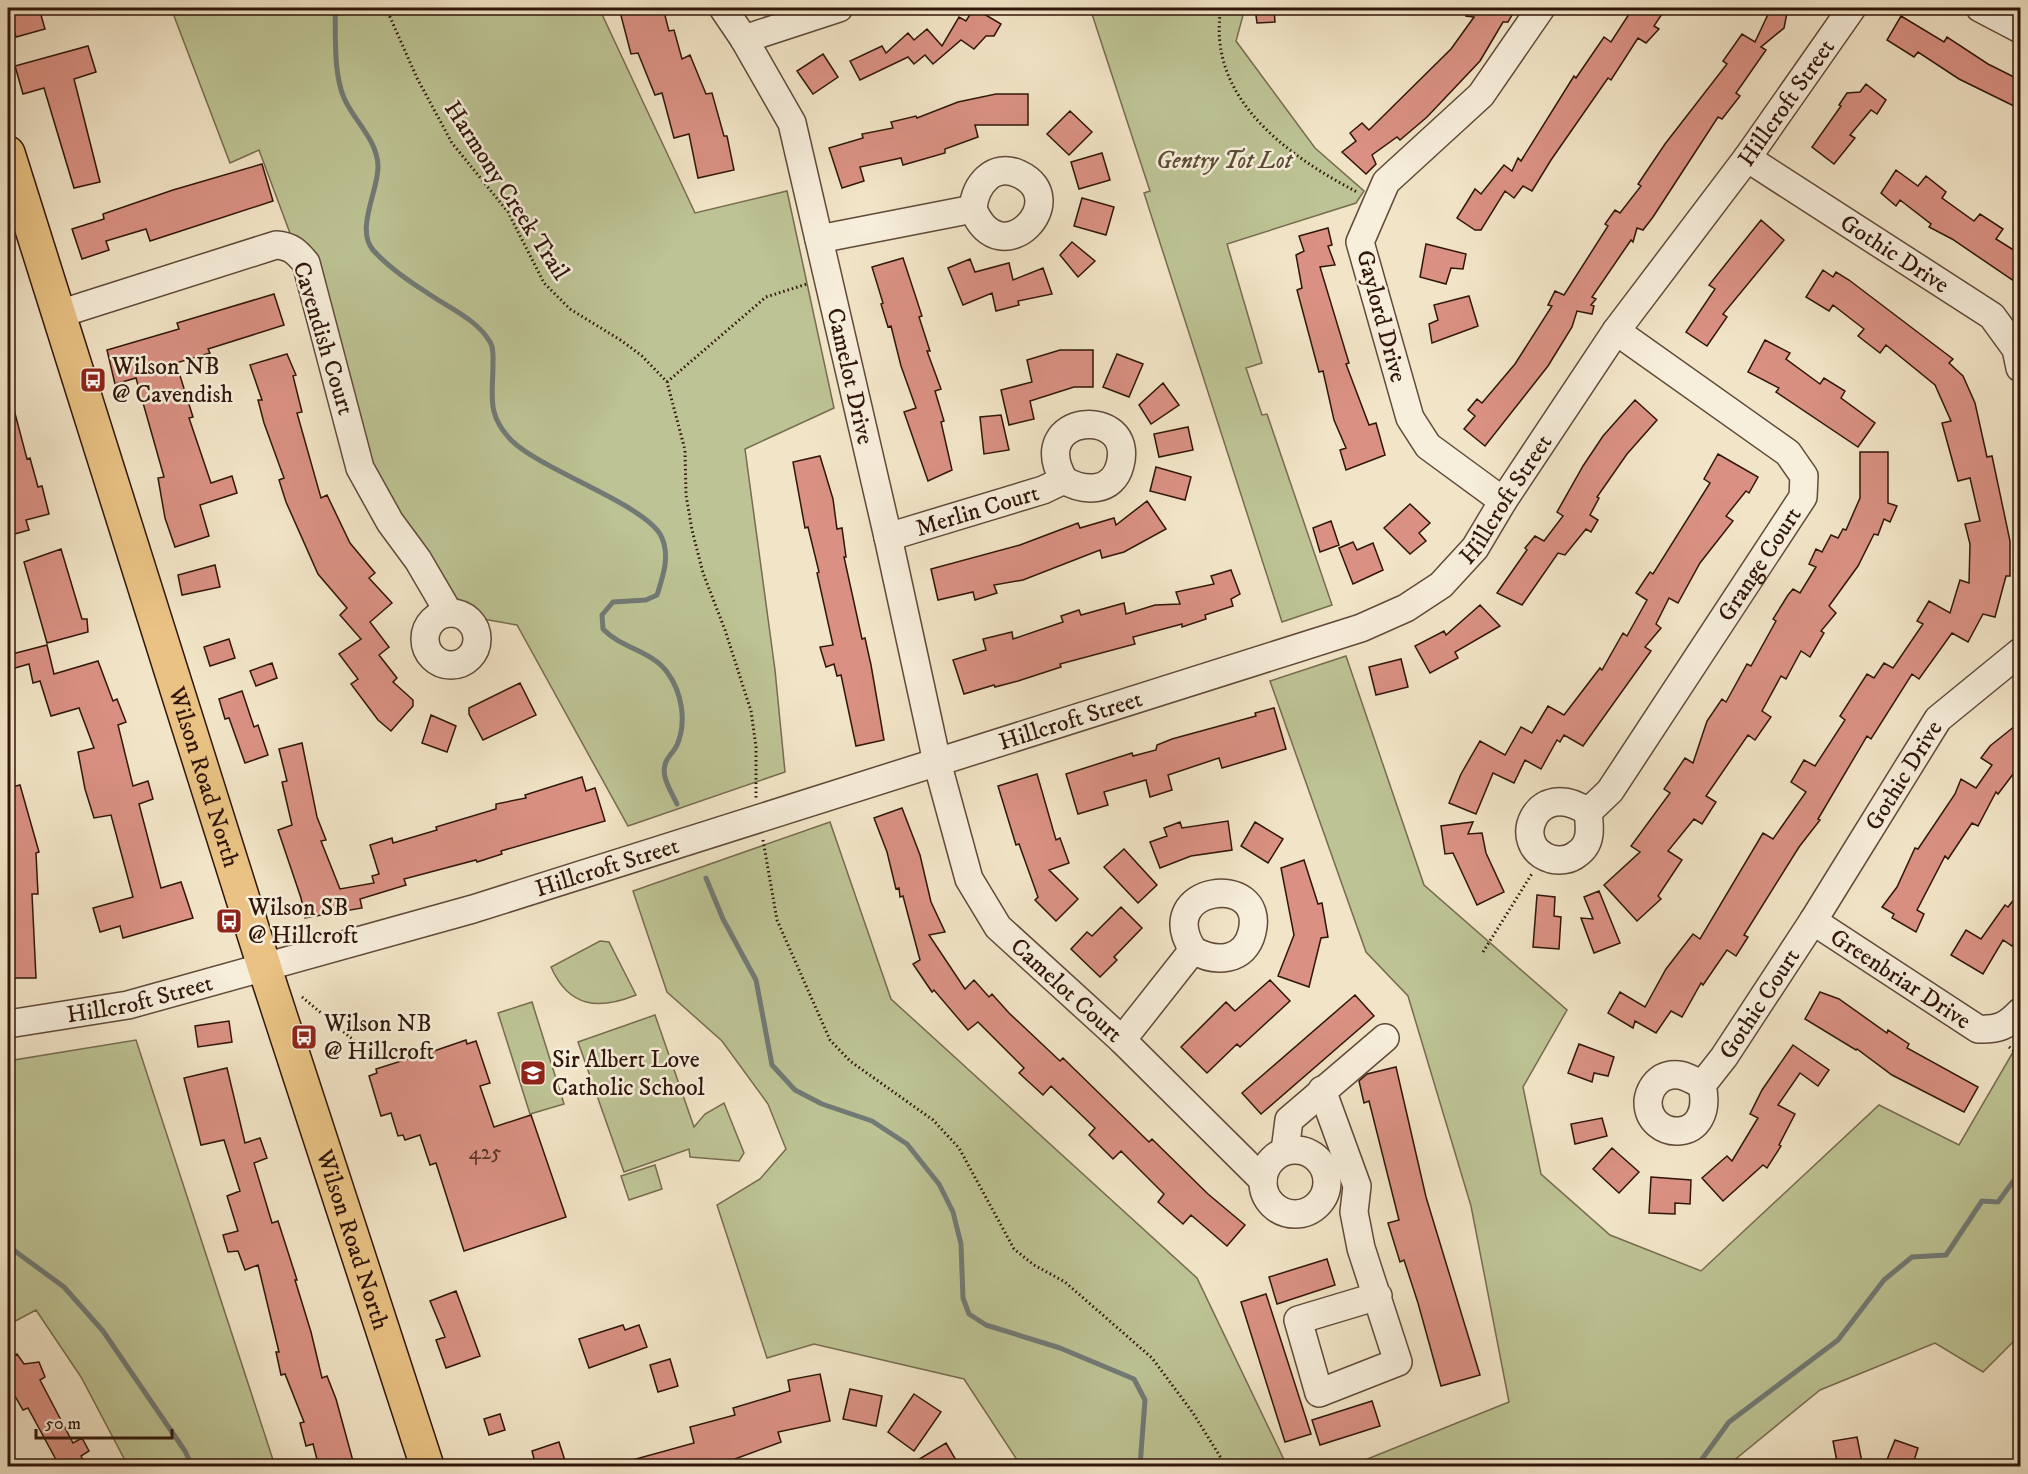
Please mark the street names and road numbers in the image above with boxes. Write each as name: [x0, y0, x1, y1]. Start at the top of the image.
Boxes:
street label: Hillcroft Street: [1732, 33, 1842, 173]
street label: Harmony Creek Trail: [437, 95, 576, 286]
street label: Gothic Drive: [1834, 208, 1955, 300]
street label: Gaylord Drive: [1349, 247, 1413, 386]
street label: Cavendish Court: [285, 258, 361, 419]
street label: Camelot Drive: [819, 305, 880, 448]
street label: Hillcroft Street: [1453, 429, 1559, 571]
street label: Merlin Court: [912, 478, 1043, 544]
street label: Grange Court: [1711, 501, 1809, 627]
street label: Wilson Road North: [161, 682, 246, 871]
street label: Hillcroft Street: [995, 684, 1146, 758]
street label: Gothic Drive: [1859, 715, 1949, 836]
street label: Hillcroft Street: [532, 831, 683, 904]
street label: Greenbriar Drive: [1824, 922, 1976, 1036]
street label: Camelot Court: [1004, 932, 1129, 1049]
street label: Gothic Court: [1713, 943, 1807, 1065]
street label: Hillcroft Street: [65, 968, 216, 1030]
street label: Wilson Road North: [309, 1145, 396, 1334]

